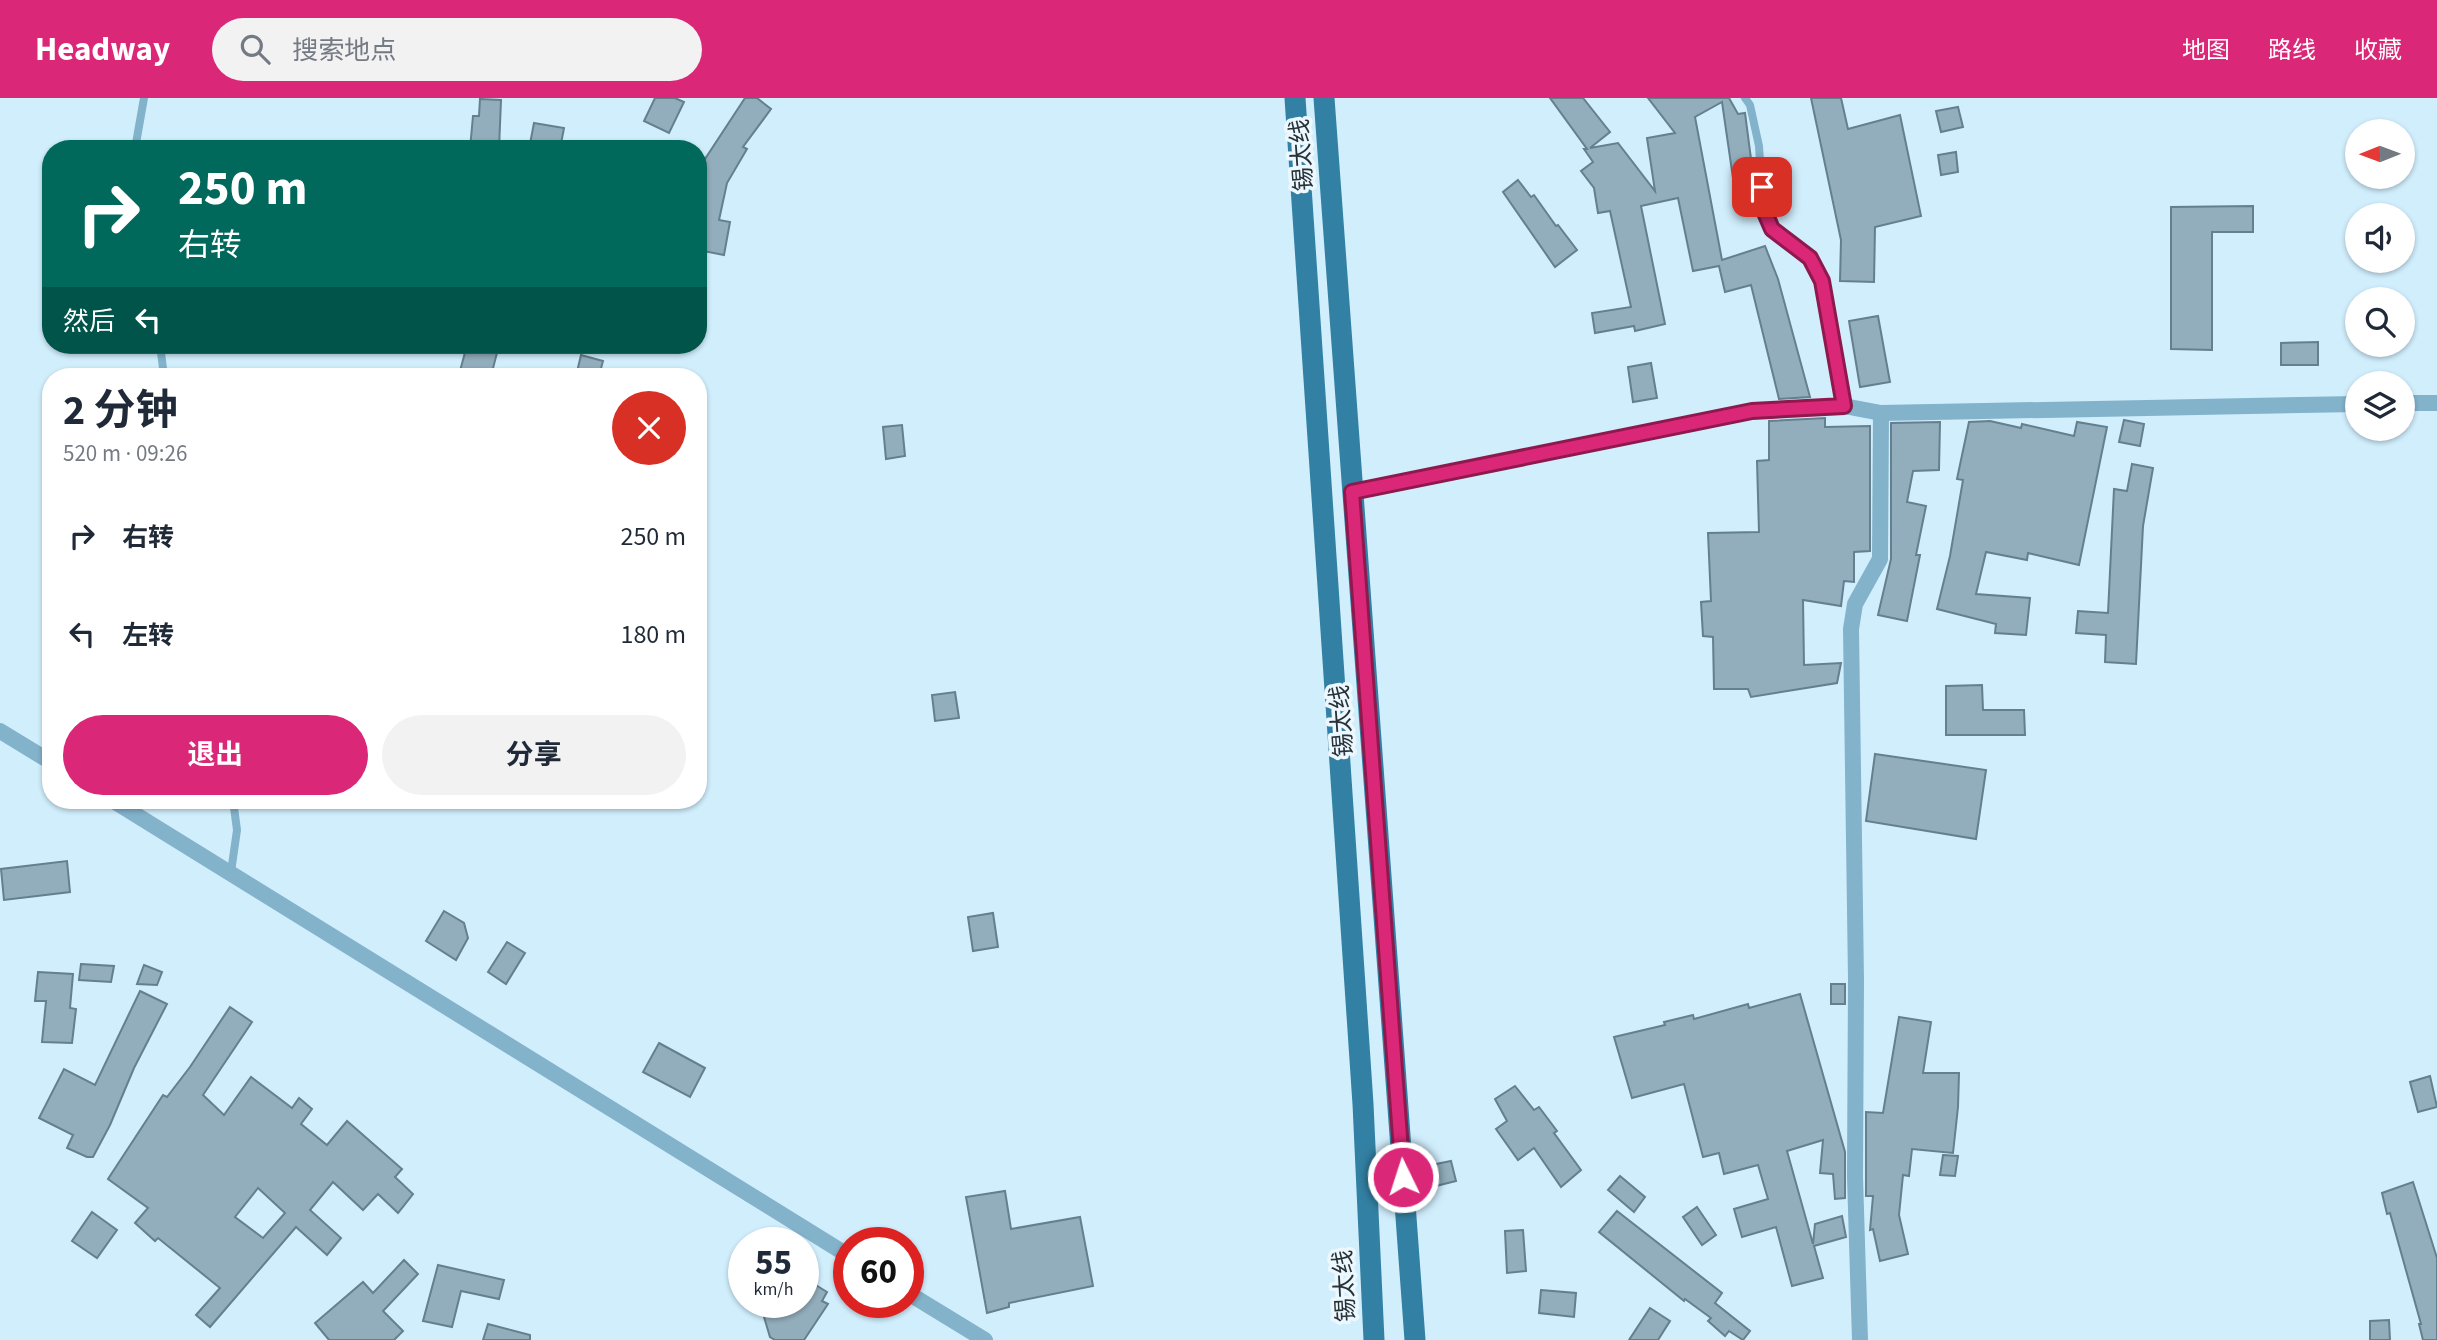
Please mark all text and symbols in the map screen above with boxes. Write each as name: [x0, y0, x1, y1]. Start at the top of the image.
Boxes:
search box: [212, 18, 702, 81]
text: Headway: [35, 26, 170, 73]
icon: search: [236, 30, 274, 68]
text: 搜索地点: [292, 32, 396, 69]
text: 地图: [2182, 33, 2230, 68]
text: 路线: [2268, 33, 2316, 68]
text: 收藏: [2354, 33, 2402, 68]
street label: 锡太线: [1282, 118, 1322, 192]
north arrow: [2345, 119, 2415, 189]
map controls: [2345, 119, 2415, 441]
text: 250 m: [178, 154, 307, 224]
pin: [1732, 157, 1792, 217]
icon: right: [63, 168, 154, 259]
icon: arrive: [1743, 168, 1781, 206]
button: sound: [2345, 203, 2415, 273]
text: 右转: [178, 223, 242, 269]
button: search: [2345, 287, 2415, 357]
icon: left: [129, 301, 167, 339]
text: 然后: [63, 303, 115, 340]
button: layers: [2345, 371, 2415, 441]
text: 2 分钟: [63, 381, 178, 441]
button: close: [612, 391, 686, 465]
text: 520 m · 09:26: [63, 437, 187, 470]
icon: right: [63, 517, 101, 555]
text: 250 m: [620, 518, 686, 555]
text: 右转: [122, 519, 174, 556]
icon: left: [63, 615, 101, 653]
text: 180 m: [620, 616, 686, 653]
text: 左转: [122, 617, 174, 654]
street label: 锡太线: [1322, 684, 1362, 758]
button: 退出: [63, 715, 368, 795]
button: 分享: [382, 715, 686, 795]
position arrow: [1366, 1140, 1440, 1214]
speed limit sign: 60: [833, 1227, 924, 1318]
text: 55: [755, 1238, 792, 1288]
street label: 锡太线: [1326, 1249, 1364, 1323]
text: km/h: [754, 1277, 793, 1302]

